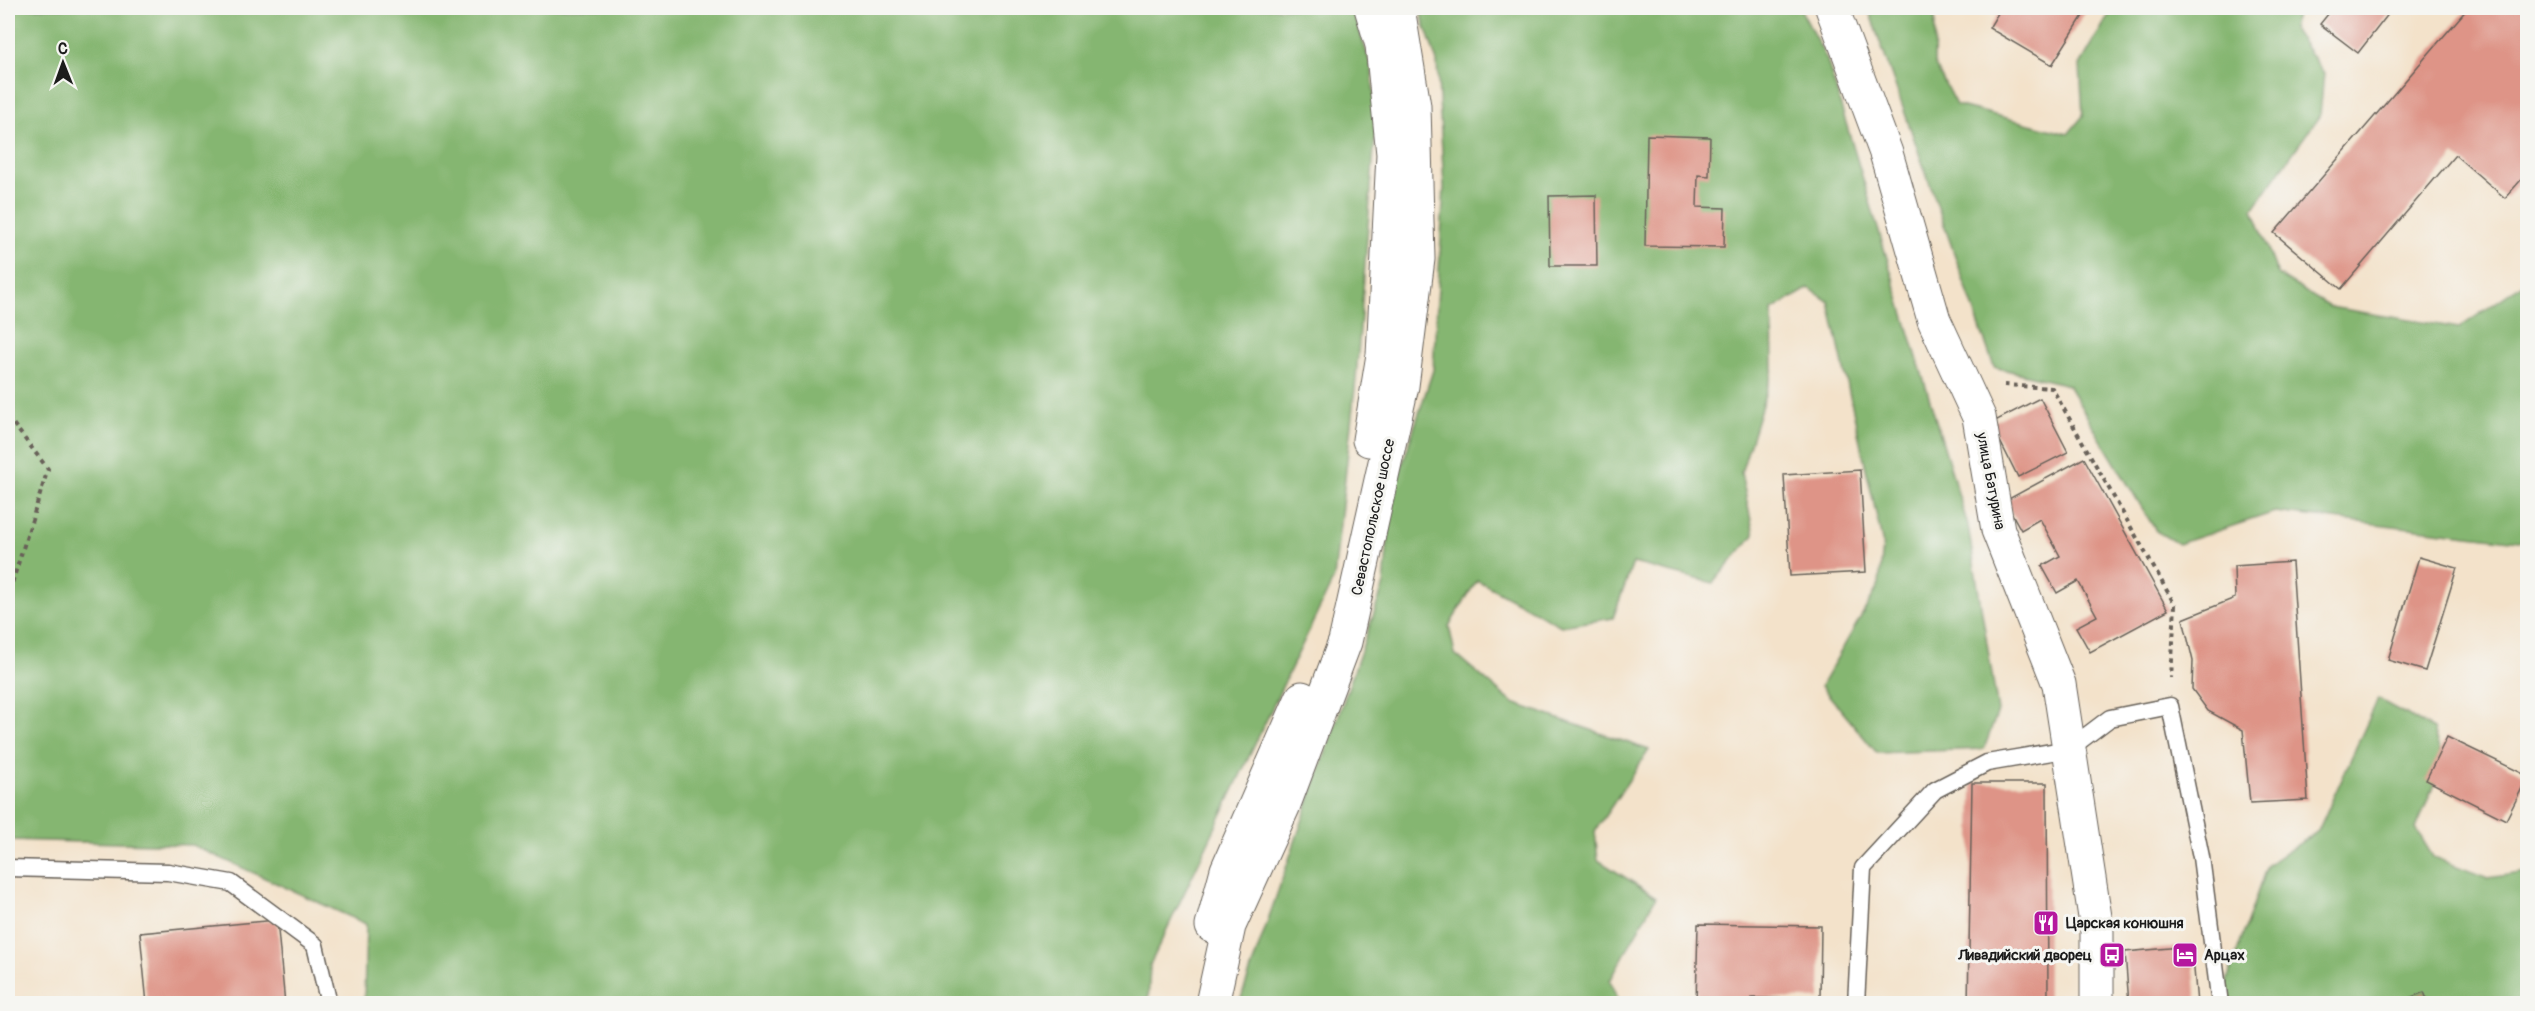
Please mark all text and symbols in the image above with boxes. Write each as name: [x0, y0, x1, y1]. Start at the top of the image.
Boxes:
north arrow: [33, 33, 93, 93]
text: С: [58, 39, 68, 59]
street label: улица Батурина: [1972, 430, 2009, 531]
street label: Севастопольское шоссе: [1348, 436, 1400, 597]
restaurant icon: Царская конюшня: [2031, 908, 2061, 938]
place label: Царская конюшня: [2066, 914, 2183, 933]
bus stop icon: Ливадийский дворец: [2097, 940, 2127, 970]
hotel icon: Арцах: [2170, 940, 2200, 970]
place label: Ливадийский дворец: [1957, 946, 2093, 965]
place label: Арцах: [2204, 946, 2245, 965]

